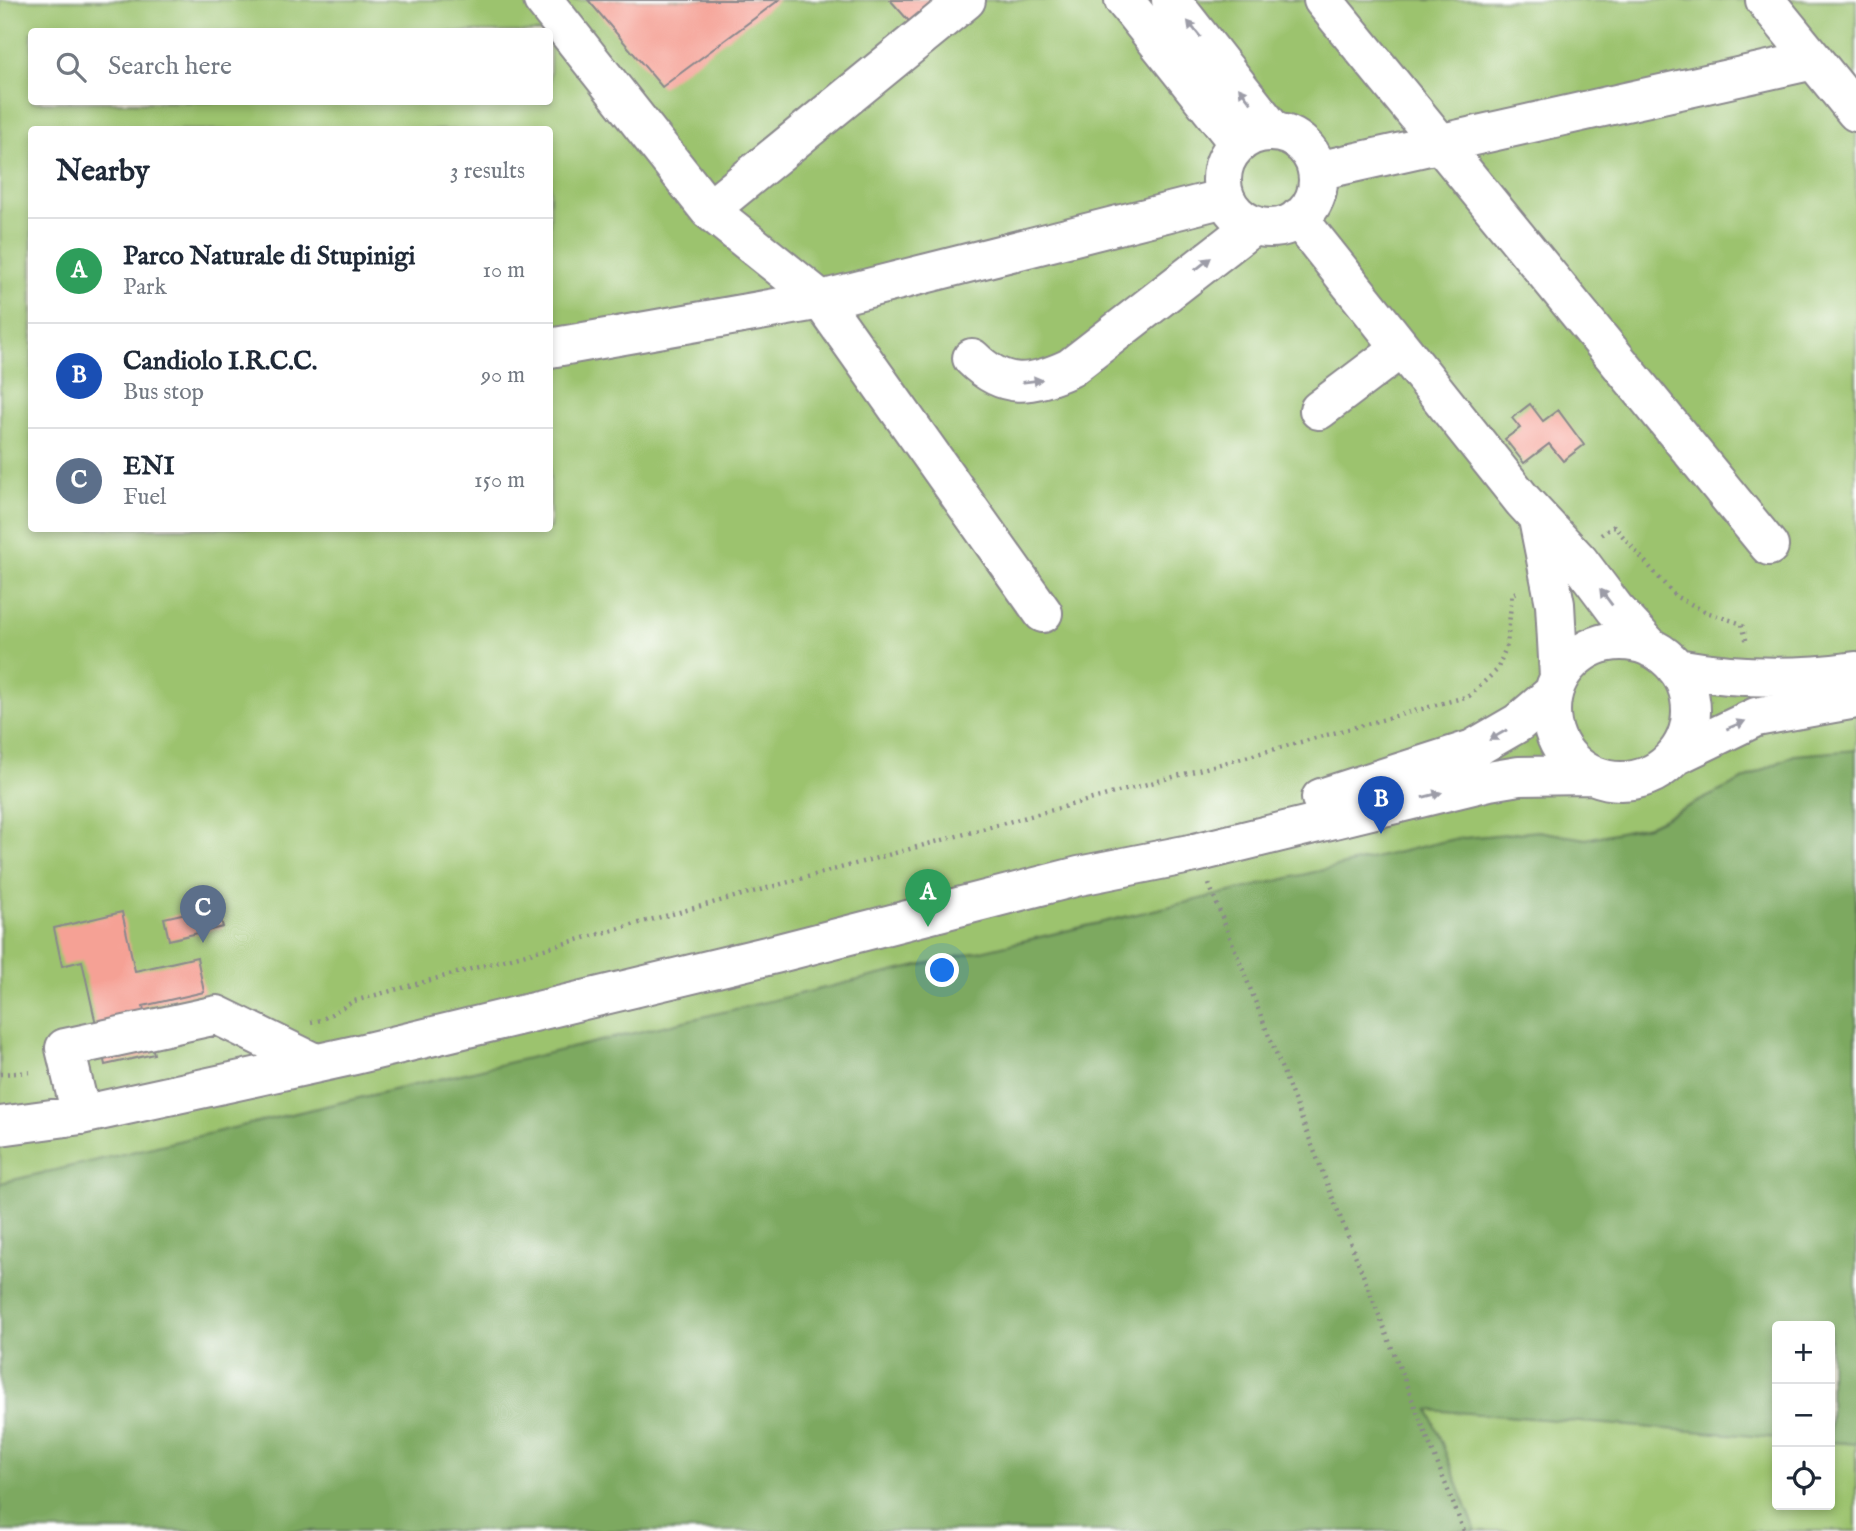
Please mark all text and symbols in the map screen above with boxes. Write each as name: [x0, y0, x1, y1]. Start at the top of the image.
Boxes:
one-way arrow: [1187, 20, 1201, 38]
search box: [28, 28, 553, 105]
icon: search: [52, 48, 90, 86]
text: Search here: [108, 50, 232, 83]
one-way arrow: [1239, 86, 1253, 104]
text: Nearby: [56, 153, 149, 191]
text: 3 results: [450, 157, 525, 186]
text: Parco Naturale di Stupinigi: [123, 240, 415, 273]
text: A: [71, 256, 87, 285]
text: 10 m: [482, 256, 525, 285]
one-way arrow: [1193, 256, 1211, 271]
text: Park: [123, 273, 167, 302]
text: Candiolo I.R.C.C.: [123, 345, 317, 378]
text: B: [71, 361, 87, 390]
text: 90 m: [481, 361, 525, 390]
one-way arrow: [1022, 375, 1044, 386]
text: Bus stop: [123, 378, 204, 407]
text: ENI: [123, 450, 175, 483]
text: C: [71, 466, 87, 495]
text: 150 m: [474, 466, 525, 495]
text: Fuel: [123, 483, 166, 512]
one-way arrow: [1599, 587, 1613, 606]
one-way arrow: [1726, 720, 1747, 731]
one-way arrow: [1488, 729, 1507, 741]
pin: B: [1358, 776, 1404, 834]
one-way arrow: [1421, 789, 1443, 800]
pin: A: [905, 869, 951, 927]
pin: C: [180, 885, 226, 943]
your location: [925, 953, 959, 987]
map controls: [1772, 1321, 1835, 1510]
button: +: [1772, 1321, 1835, 1384]
button: −: [1772, 1384, 1835, 1447]
button: locate: [1772, 1447, 1835, 1510]

